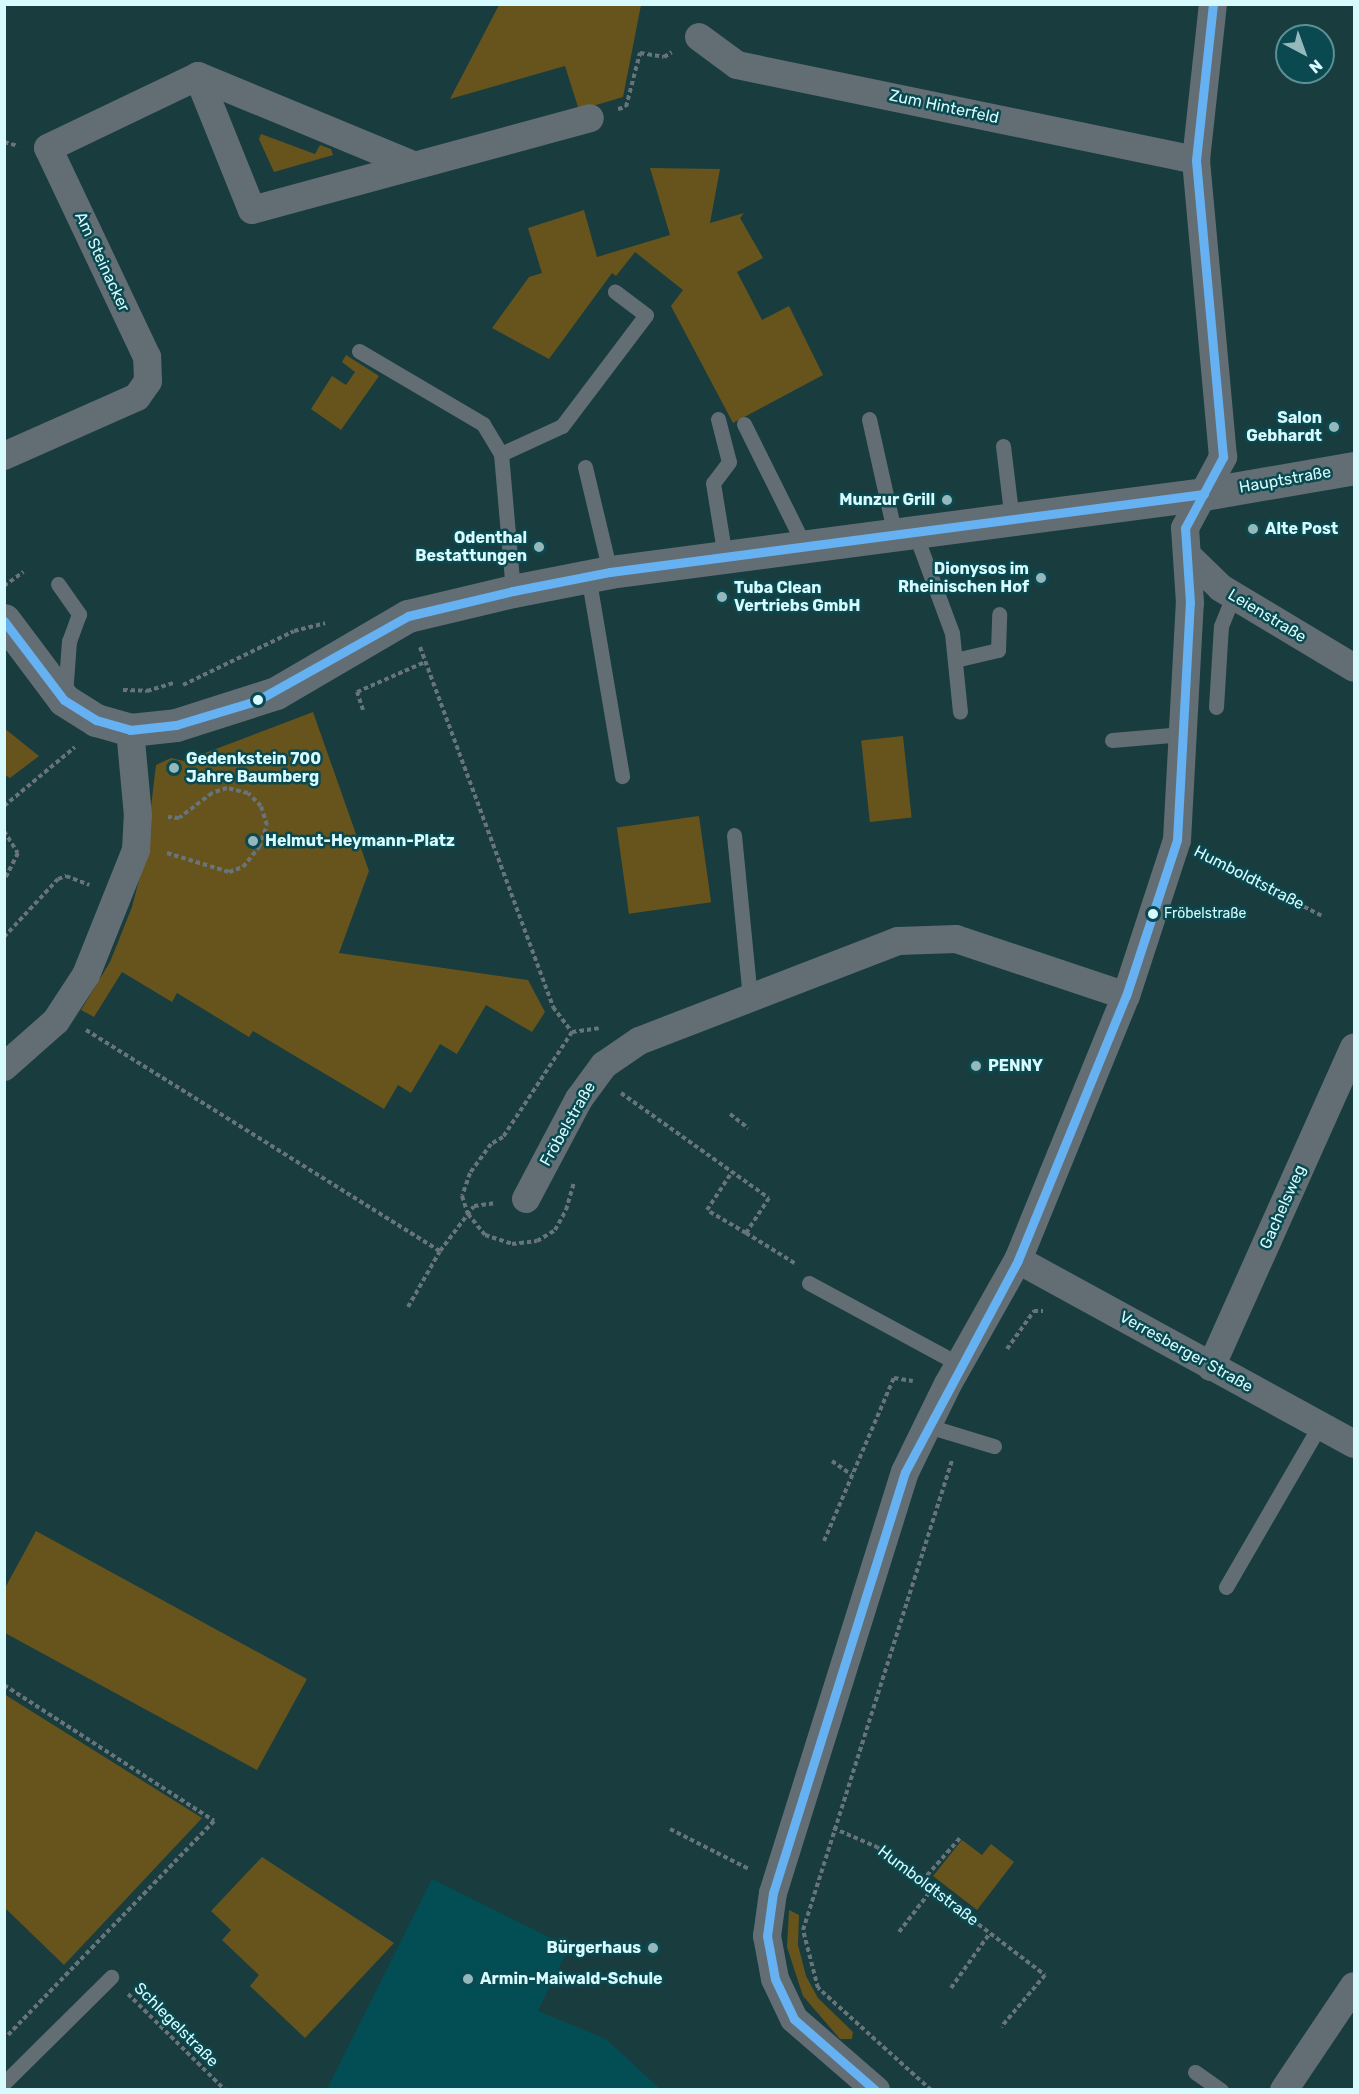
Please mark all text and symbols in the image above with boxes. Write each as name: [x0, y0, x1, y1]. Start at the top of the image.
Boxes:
north arrow: [1275, 24, 1335, 84]
text: N: [1305, 56, 1326, 77]
street label: Zum Hinterfeld: [887, 86, 1001, 128]
street label: Am Steinacker: [70, 209, 134, 315]
place label: Salon Gebhardt: [1246, 408, 1322, 446]
marker: Salon Gebhardt: [1327, 420, 1341, 434]
street label: Hauptstraße: [1237, 462, 1333, 498]
place label: Munzur Grill: [839, 490, 935, 510]
marker: Munzur Grill: [940, 493, 954, 507]
place label: Alte Post: [1265, 519, 1338, 539]
marker: Alte Post: [1246, 522, 1260, 536]
place label: Odenthal Bestattungen: [415, 528, 527, 566]
marker: Odenthal Bestattungen: [532, 540, 546, 554]
place label: Dionysos im Rheinischen Hof: [898, 559, 1029, 597]
marker: Dionysos im Rheinischen Hof: [1034, 571, 1048, 585]
place label: Tuba Clean Vertriebs GmbH: [734, 578, 860, 616]
street label: Leienstraße: [1224, 585, 1310, 647]
marker: Tuba Clean Vertriebs GmbH: [715, 590, 729, 604]
unlabelled marker: [252, 694, 264, 706]
place label: Gedenkstein 700 Jahre Baumberg: [186, 749, 321, 787]
marker: Gedenkstein 700 Jahre Baumberg: [167, 761, 181, 775]
place label: Helmut-Heymann-Platz: [265, 831, 455, 851]
marker: Helmut-Heymann-Platz: [246, 834, 260, 848]
street label: Humboldtstraße: [1191, 842, 1307, 914]
place label: Fröbelstraße: [1164, 906, 1246, 922]
marker: Fröbelstraße: [1147, 908, 1159, 920]
place label: PENNY: [988, 1056, 1043, 1076]
marker: PENNY: [969, 1059, 983, 1073]
street label: Fröbelstraße: [536, 1078, 600, 1170]
street label: Gachelsweg: [1256, 1162, 1310, 1252]
street label: Verresberger Straße: [1116, 1307, 1256, 1397]
street label: Humboldtstraße: [874, 1842, 982, 1930]
place label: Bürgerhaus: [546, 1938, 641, 1958]
marker: Bürgerhaus: [646, 1941, 660, 1955]
place label: Armin-Maiwald-Schule: [480, 1969, 663, 1989]
marker: Armin-Maiwald-Schule: [461, 1972, 475, 1986]
street label: Schlegelstraße: [130, 1979, 222, 2071]

